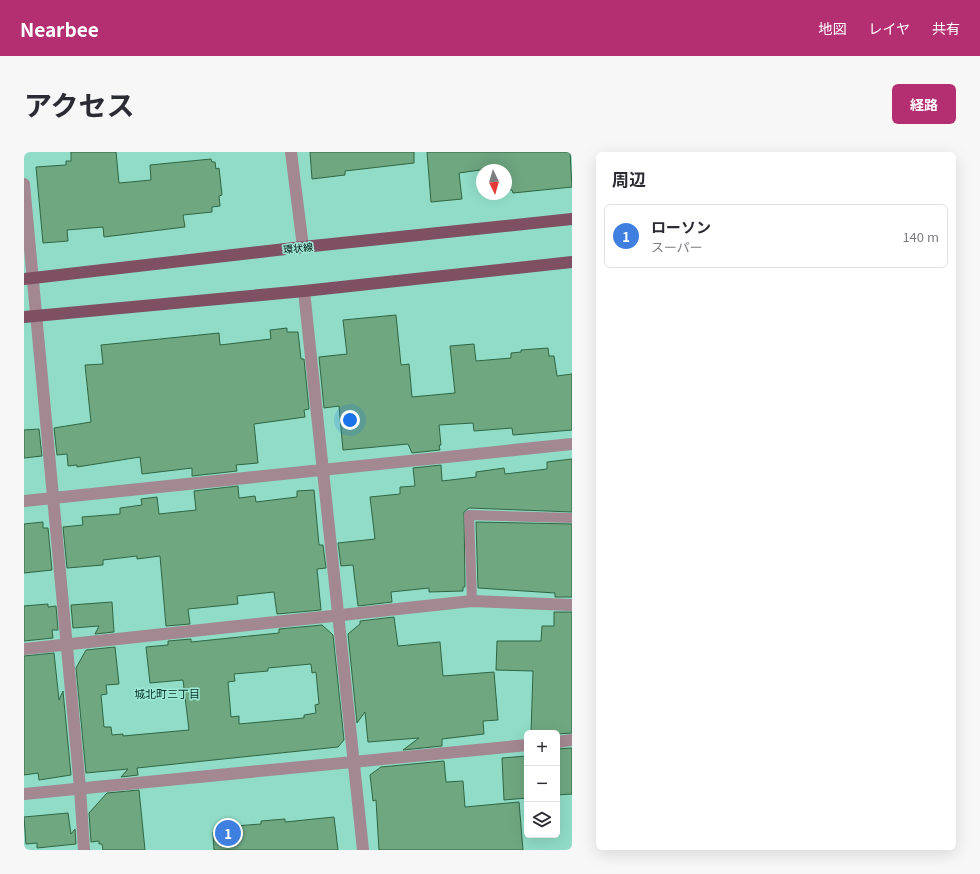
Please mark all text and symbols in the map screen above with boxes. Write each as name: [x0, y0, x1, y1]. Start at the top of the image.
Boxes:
text: Nearbee: [20, 15, 99, 42]
text: 地図: [818, 18, 846, 38]
text: レイヤ: [868, 18, 910, 38]
text: 共有: [932, 18, 960, 38]
text: アクセス: [24, 84, 135, 124]
button: 経路: [892, 84, 956, 124]
north arrow: [476, 164, 512, 200]
text: 周辺: [612, 166, 646, 191]
text: ローソン: [651, 216, 711, 237]
text: 1: [622, 227, 630, 246]
text: 140 m: [902, 227, 939, 246]
text: スーパー: [651, 237, 703, 256]
street label: 環状線: [282, 238, 314, 257]
your location: [340, 410, 360, 430]
district label: 城北町三丁目: [134, 685, 200, 701]
map controls: [524, 730, 560, 838]
button: +: [524, 730, 560, 766]
button: −: [524, 766, 560, 802]
button: layers: [524, 802, 560, 838]
pin: 1: [215, 818, 241, 848]

